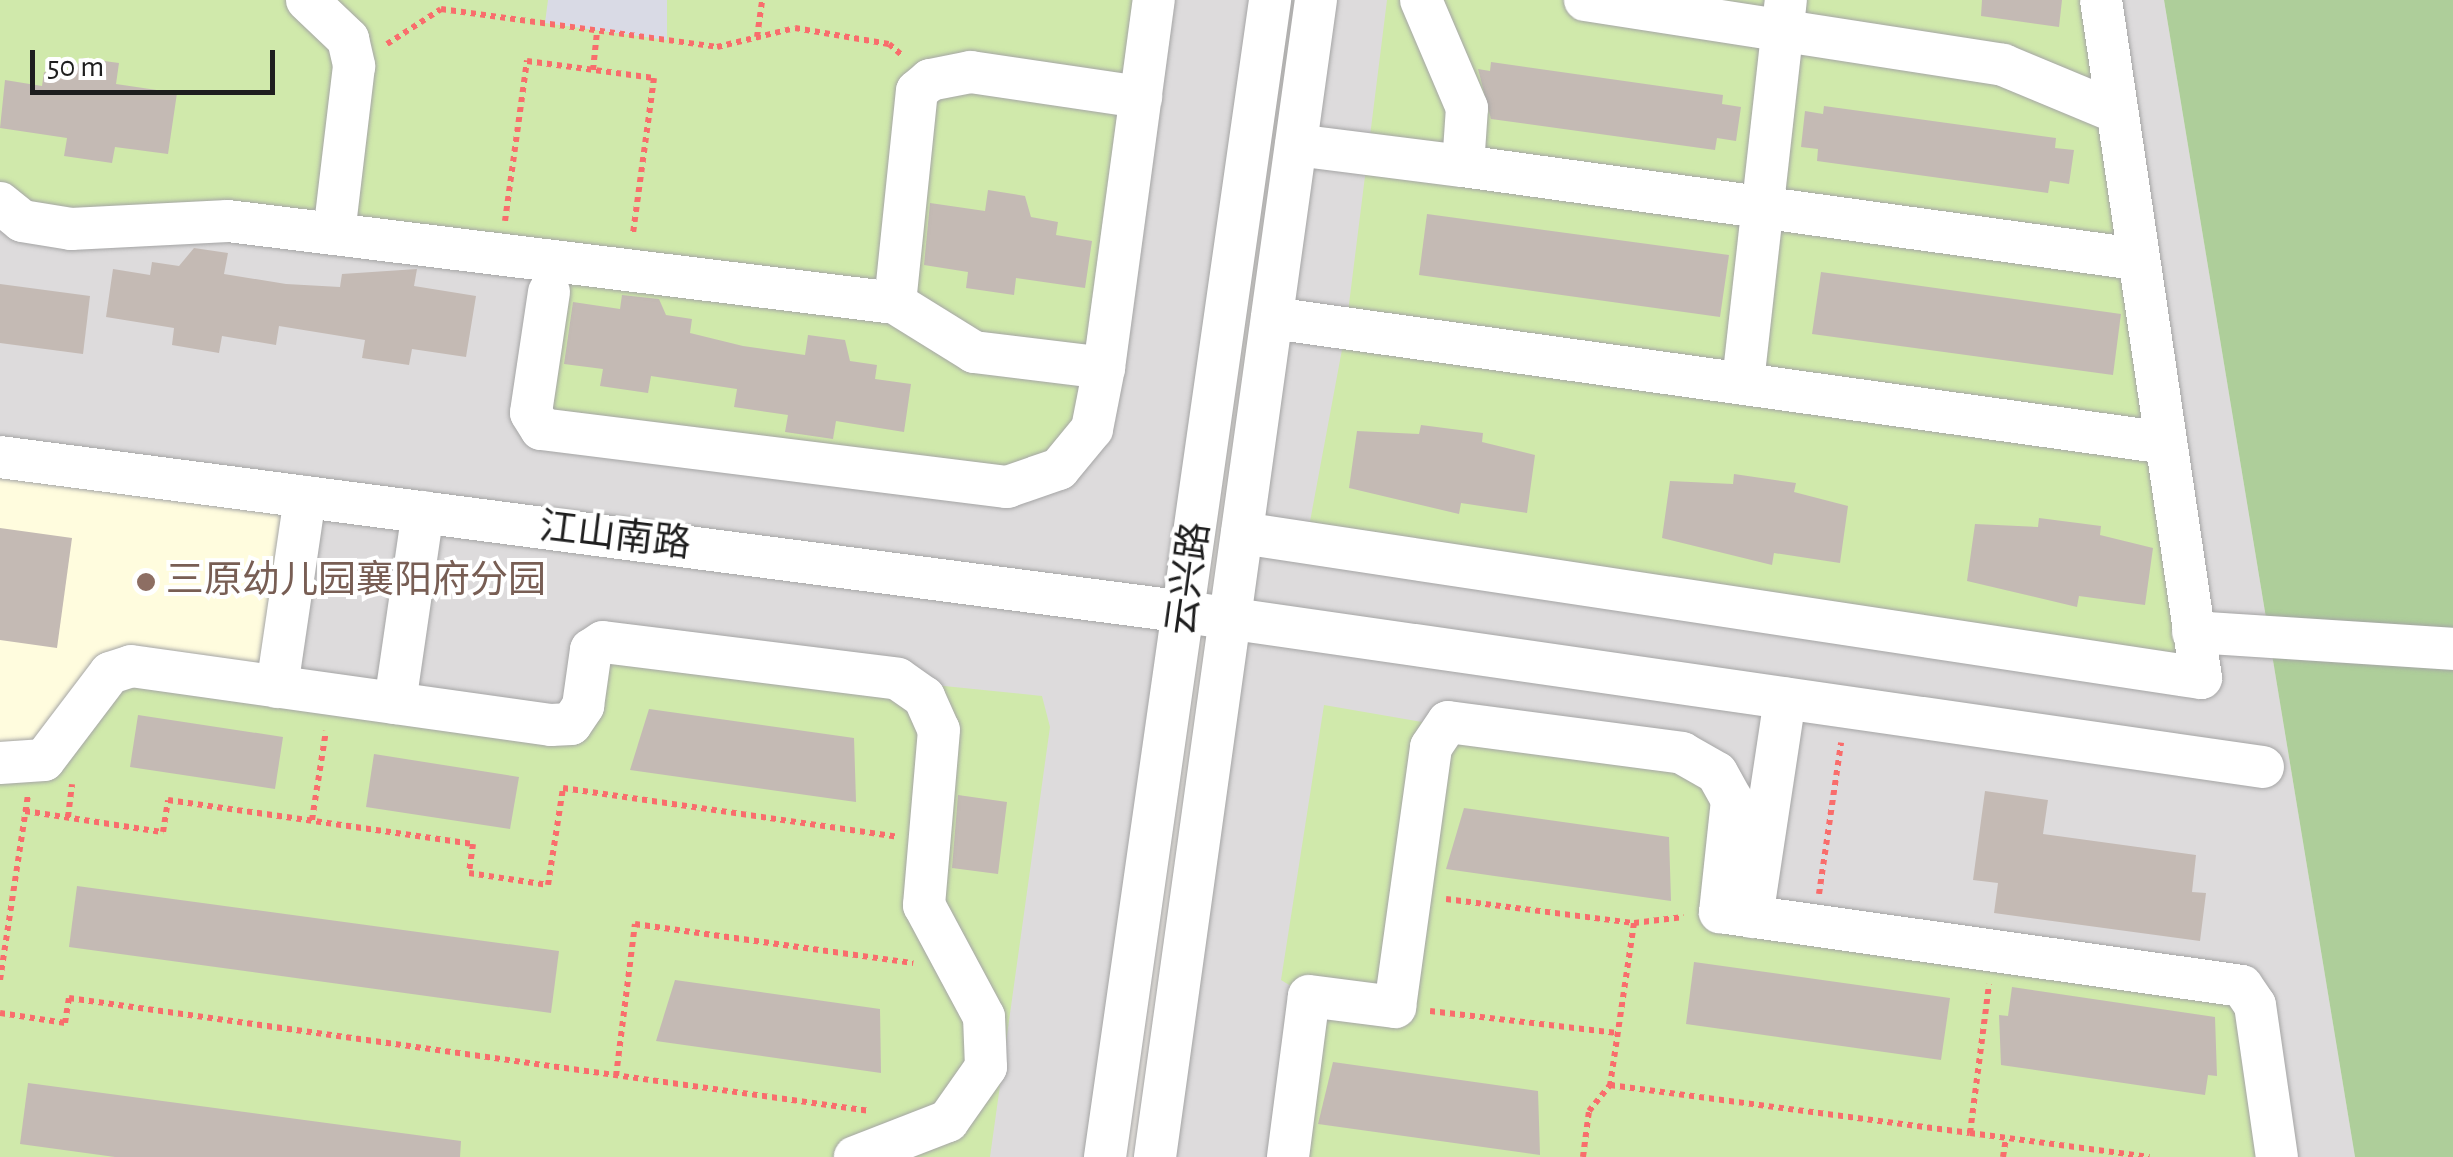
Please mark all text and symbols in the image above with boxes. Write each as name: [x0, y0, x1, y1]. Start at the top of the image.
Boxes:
scale bar: [35, 30, 280, 92]
text: 50 m: [47, 52, 104, 82]
street label: 江山南路: [537, 505, 693, 569]
street label: 云兴路: [1159, 519, 1221, 639]
place label: 三原幼儿园襄阳府分园: [166, 559, 546, 605]
marker: 三原幼儿园襄阳府分园: [135, 571, 157, 593]

